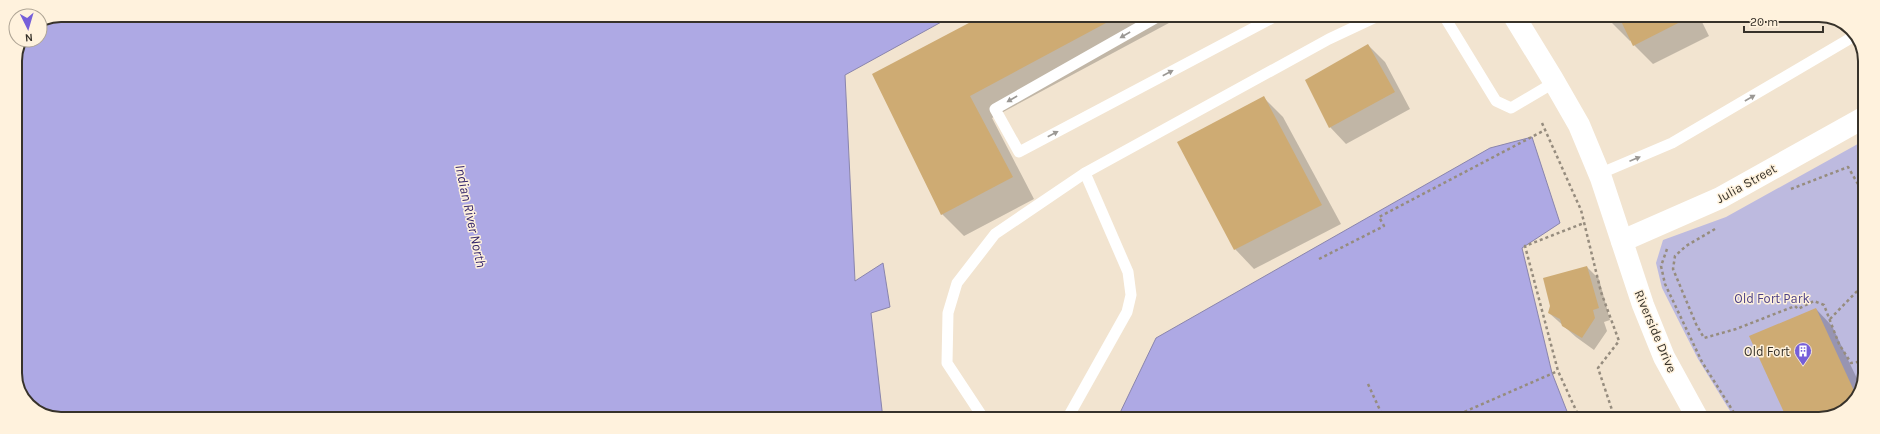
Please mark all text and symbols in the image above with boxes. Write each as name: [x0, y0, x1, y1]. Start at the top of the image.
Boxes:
north arrow: [8, 8, 48, 48]
scale bar: [1744, 8, 1823, 34]
text: 20 m: [1750, 15, 1778, 29]
text: N: [24, 31, 33, 44]
one-way arrow: [1119, 31, 1131, 38]
one-way arrow: [1162, 70, 1174, 76]
one-way arrow: [1745, 94, 1755, 102]
one-way arrow: [1006, 96, 1018, 103]
one-way arrow: [1047, 131, 1059, 137]
one-way arrow: [1630, 155, 1642, 161]
street label: Julia Street: [1713, 161, 1779, 206]
water label: Indian River North: [451, 163, 490, 269]
street label: Riverside Drive: [1631, 288, 1680, 375]
park label: Old Fort Park: [1734, 291, 1810, 306]
building icon: Old Fort: [1793, 341, 1813, 366]
place label: Old Fort: [1744, 344, 1790, 359]

